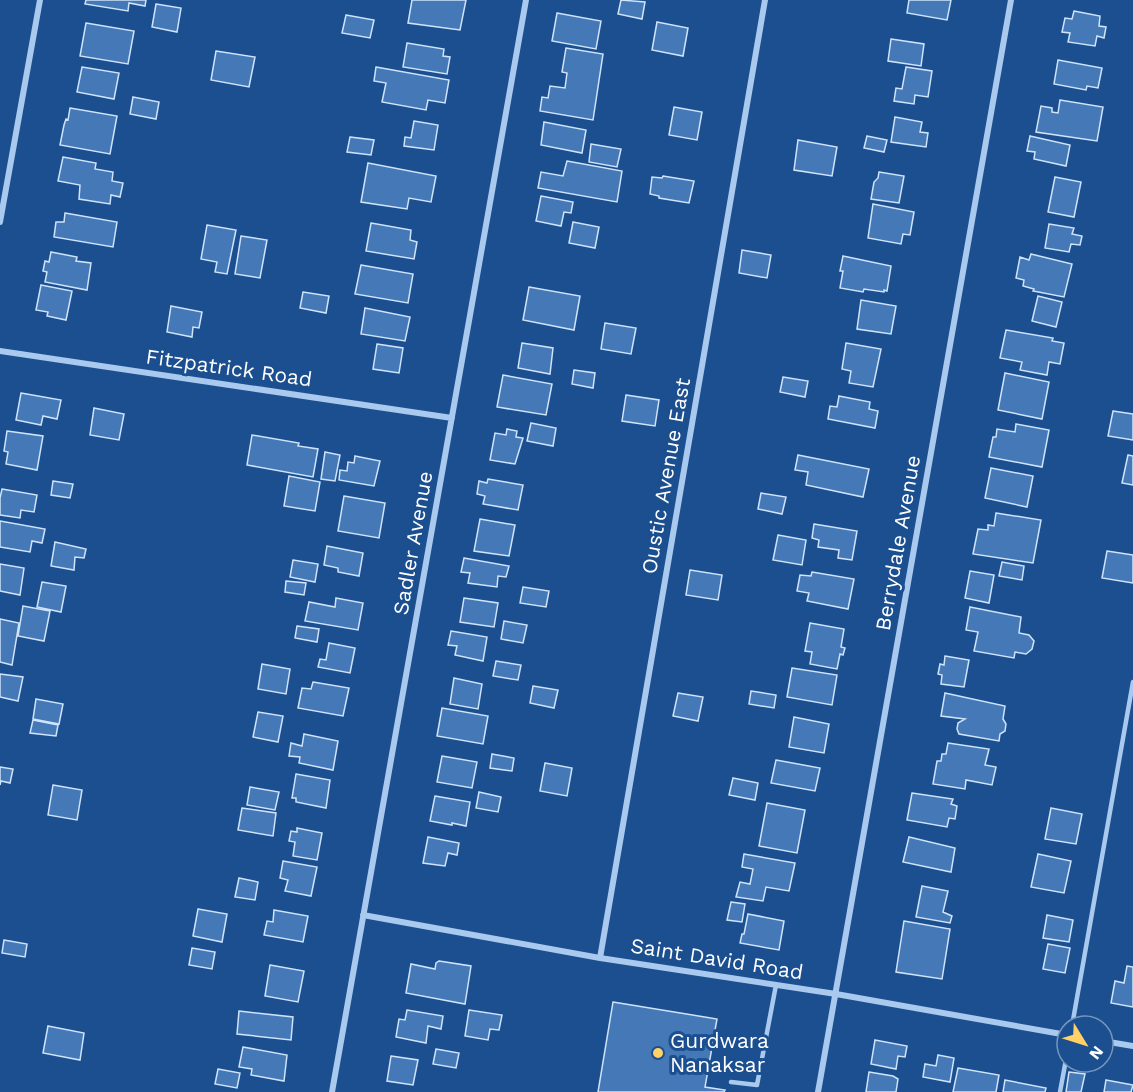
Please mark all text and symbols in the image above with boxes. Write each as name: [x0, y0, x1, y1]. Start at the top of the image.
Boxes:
street label: Fitzpatrick Road: [144, 343, 314, 392]
street label: Oustic Avenue East: [636, 376, 695, 576]
street label: Berrydale Avenue: [870, 453, 925, 633]
street label: Sadler Avenue: [388, 469, 437, 617]
street label: Saint David Road: [629, 933, 805, 984]
north arrow: [1055, 1014, 1115, 1074]
place label: Gurdwara Nanaksar: [670, 1028, 769, 1077]
text: N: [1085, 1042, 1108, 1063]
marker: Gurdwara Nanaksar: [651, 1046, 665, 1060]

